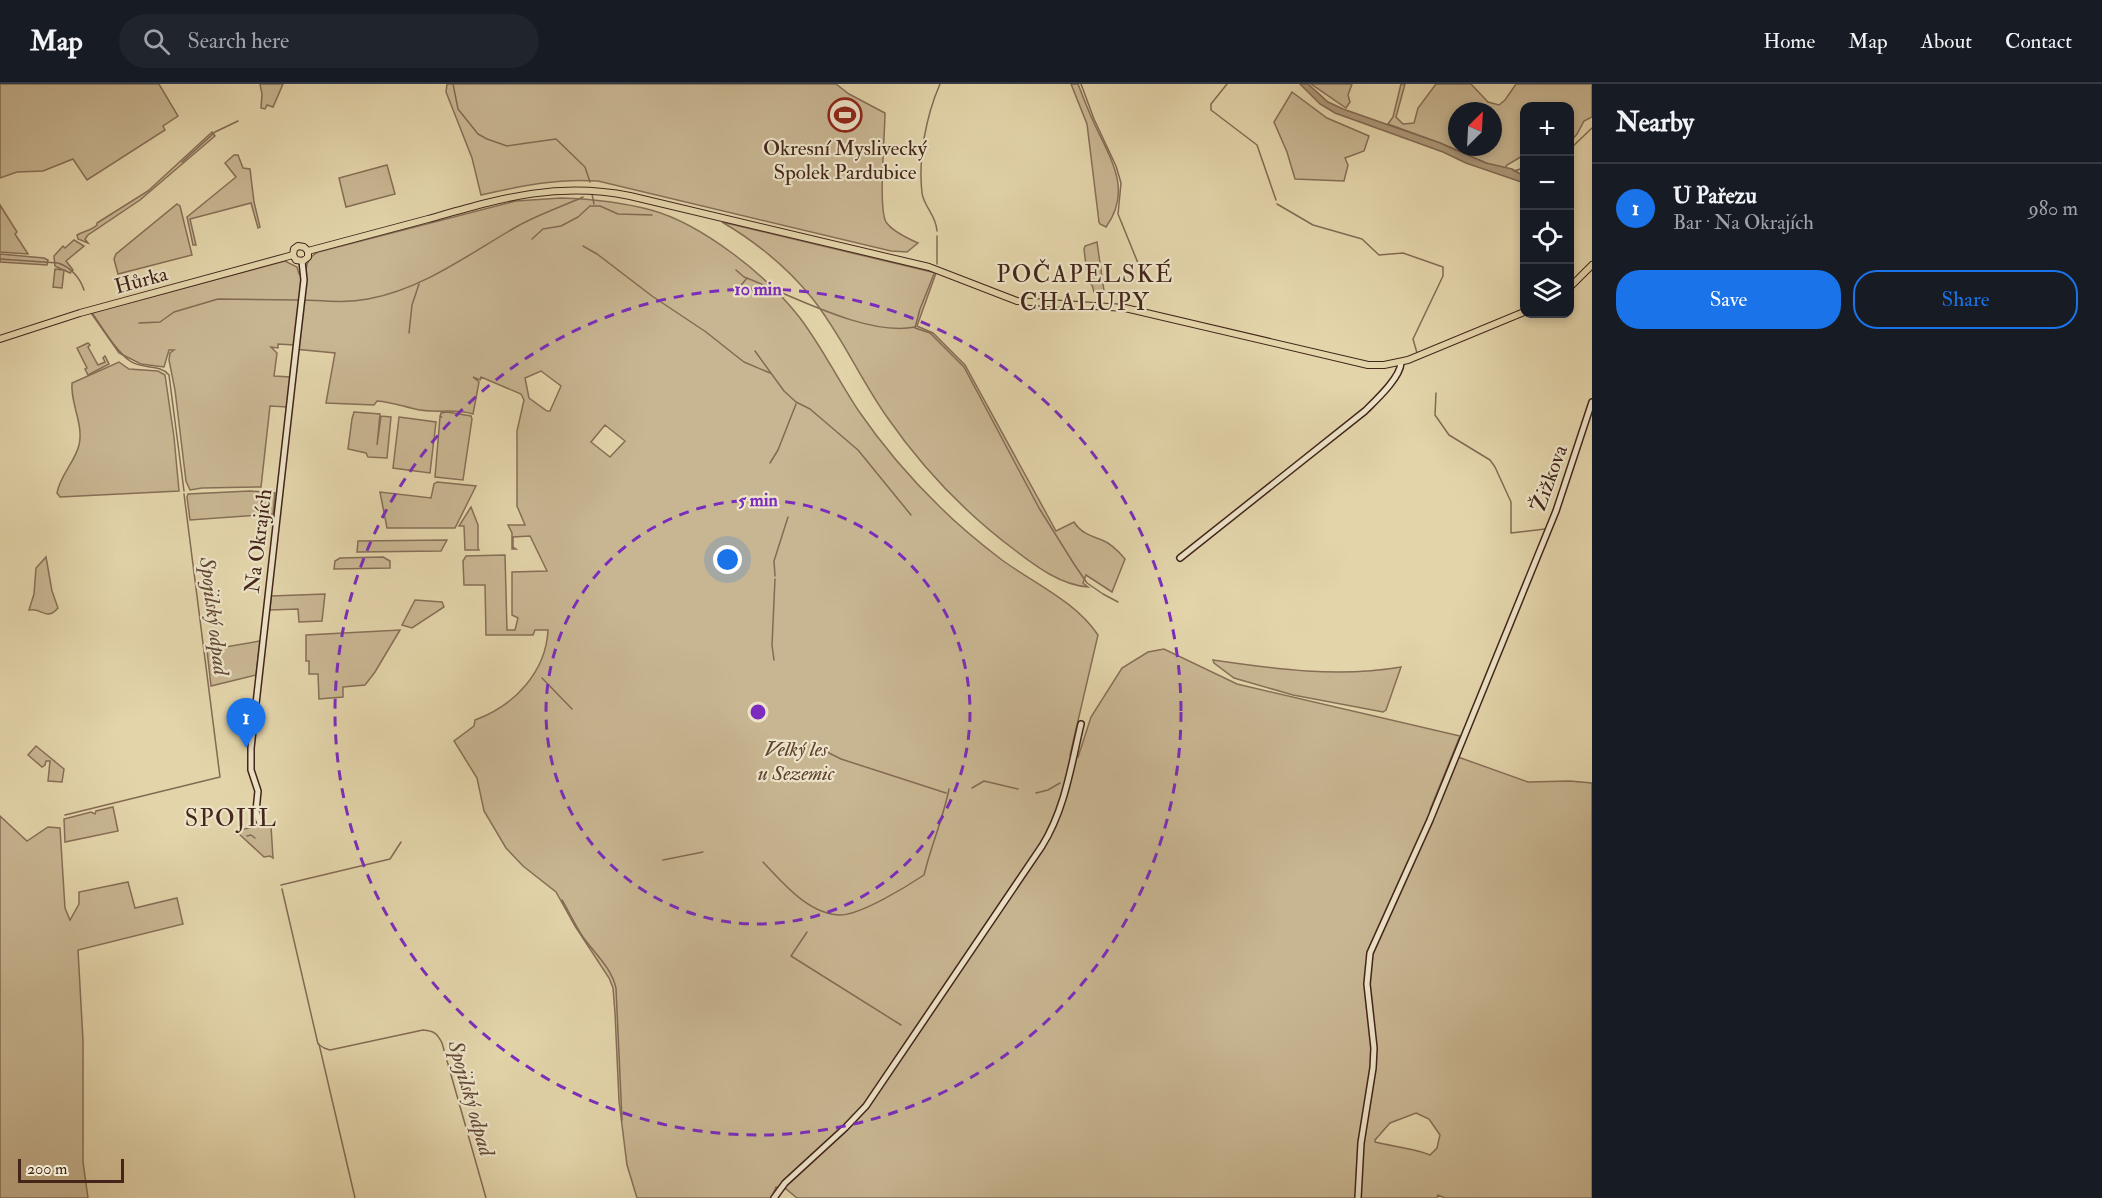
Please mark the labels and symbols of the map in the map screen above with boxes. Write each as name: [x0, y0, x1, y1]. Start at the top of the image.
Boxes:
sports icon: Okresní Myslivecký Spolek Pardubice: [827, 97, 863, 133]
north arrow: [1448, 102, 1502, 156]
place label: Okresní Myslivecký Spolek Pardubice: [763, 135, 928, 186]
district label: POČAPELSKÉ CHALUPY: [996, 258, 1174, 318]
street label: Hůrka: [111, 260, 171, 301]
text: 10 min: [734, 278, 782, 301]
street label: Žižkova: [1525, 441, 1574, 515]
street label: Na Okrajích: [239, 487, 278, 595]
text: 5 min: [738, 489, 779, 512]
your location: [713, 545, 742, 574]
water label: Spojilský odpad: [193, 554, 235, 679]
pin: 1: [226, 698, 266, 748]
centre of rings: [748, 702, 768, 722]
park label: Velký les u Sezemic: [758, 736, 835, 787]
district label: SPOJIL: [185, 803, 277, 834]
water label: Spojilský odpad: [441, 1036, 501, 1161]
scale bar: [18, 1156, 124, 1184]

